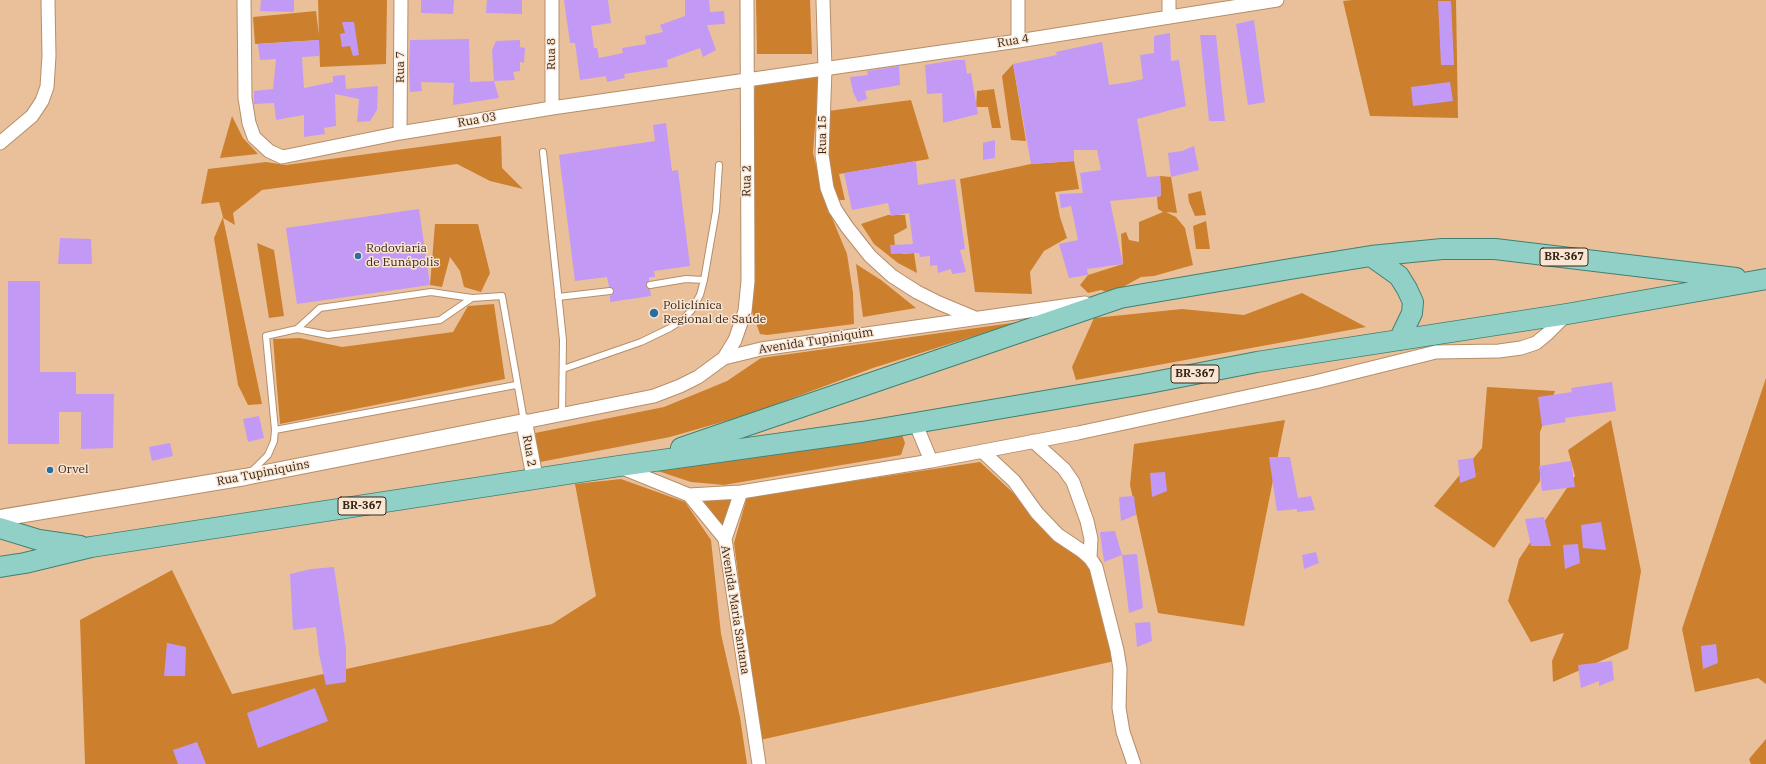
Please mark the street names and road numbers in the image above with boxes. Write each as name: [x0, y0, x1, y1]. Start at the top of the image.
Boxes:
street label: Rua 4: [996, 31, 1030, 51]
street label: Rua 8: [545, 38, 559, 70]
street label: Rua 7: [394, 51, 408, 83]
street label: Rua 03: [456, 110, 498, 130]
street label: Rua 15: [816, 115, 830, 155]
street label: Rua 2: [740, 165, 754, 197]
road number: BR-367: [1540, 248, 1588, 266]
street label: Avenida Tupiniquim: [758, 325, 874, 357]
road number: BR-367: [1171, 365, 1219, 383]
street label: Rua 2: [519, 434, 539, 468]
street label: Rua Tupiniquins: [215, 457, 311, 489]
road number: BR-367: [338, 497, 386, 515]
street label: Avenida Maria Santana: [718, 544, 752, 676]

